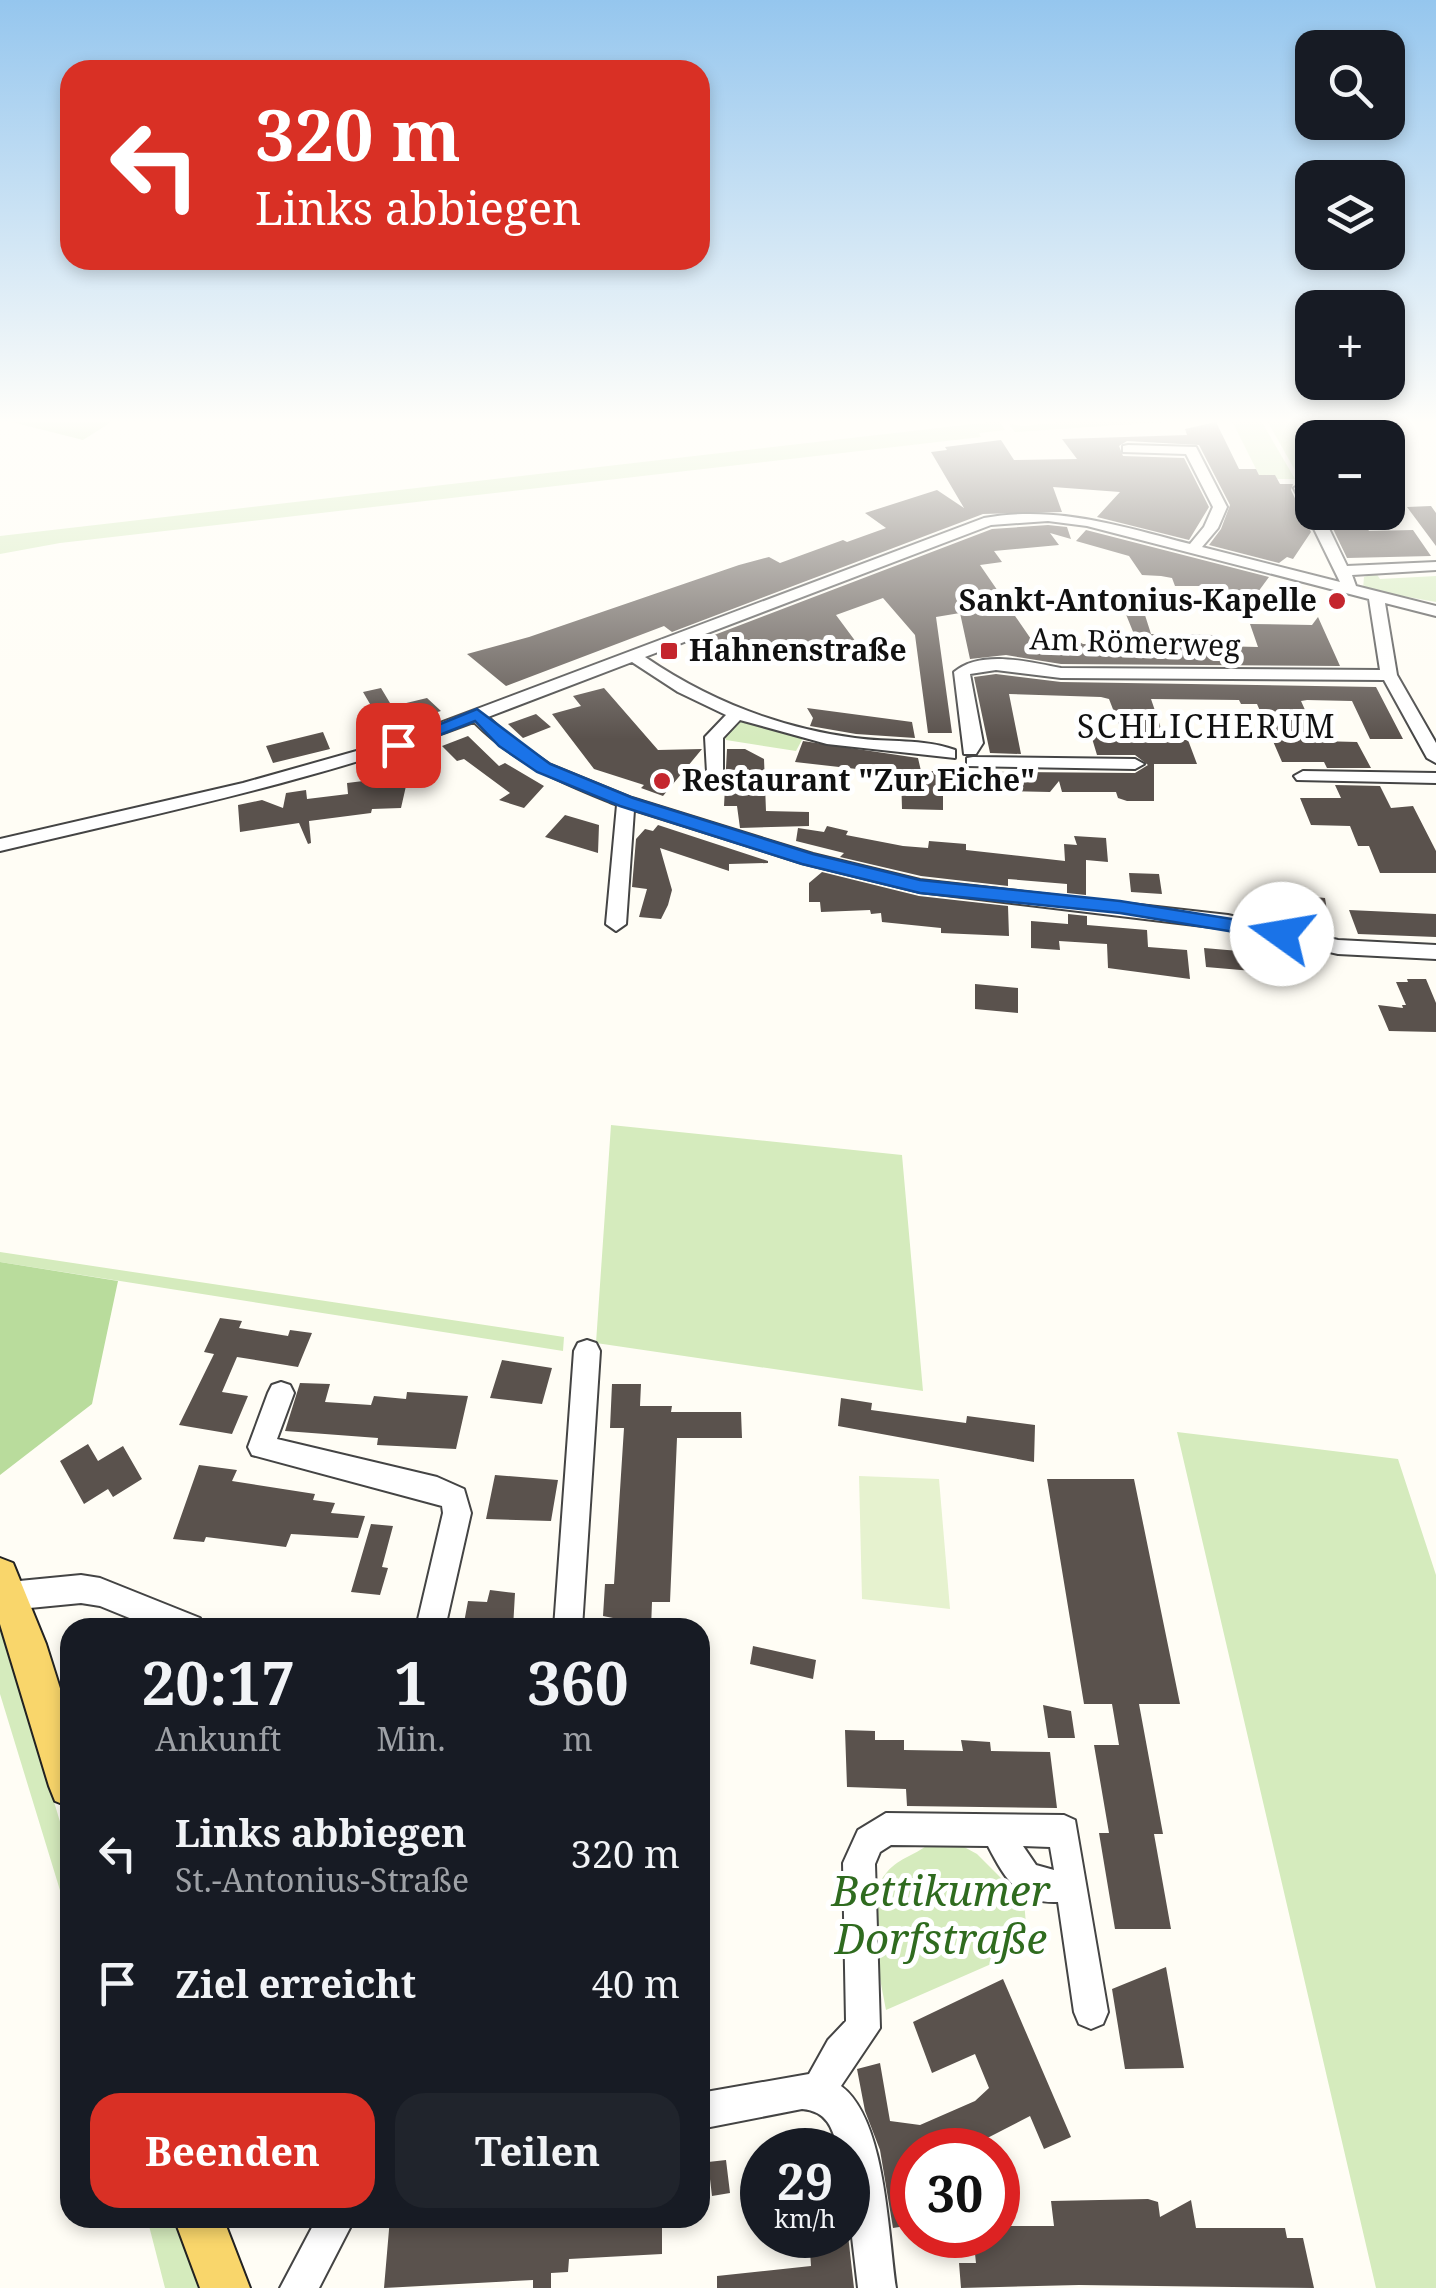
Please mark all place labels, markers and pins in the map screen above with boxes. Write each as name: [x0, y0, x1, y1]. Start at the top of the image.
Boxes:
place label: Sankt-Antonius-Kapelle: [959, 579, 1317, 620]
marker: Sankt-Antonius-Kapelle: [1326, 590, 1348, 612]
place label: Hahnenstraße: [689, 629, 907, 670]
marker: Hahnenstraße: [658, 640, 680, 662]
pin: [356, 703, 441, 788]
place label: Restaurant "Zur Eiche": [682, 759, 1035, 800]
marker: Restaurant "Zur Eiche": [651, 770, 673, 792]

